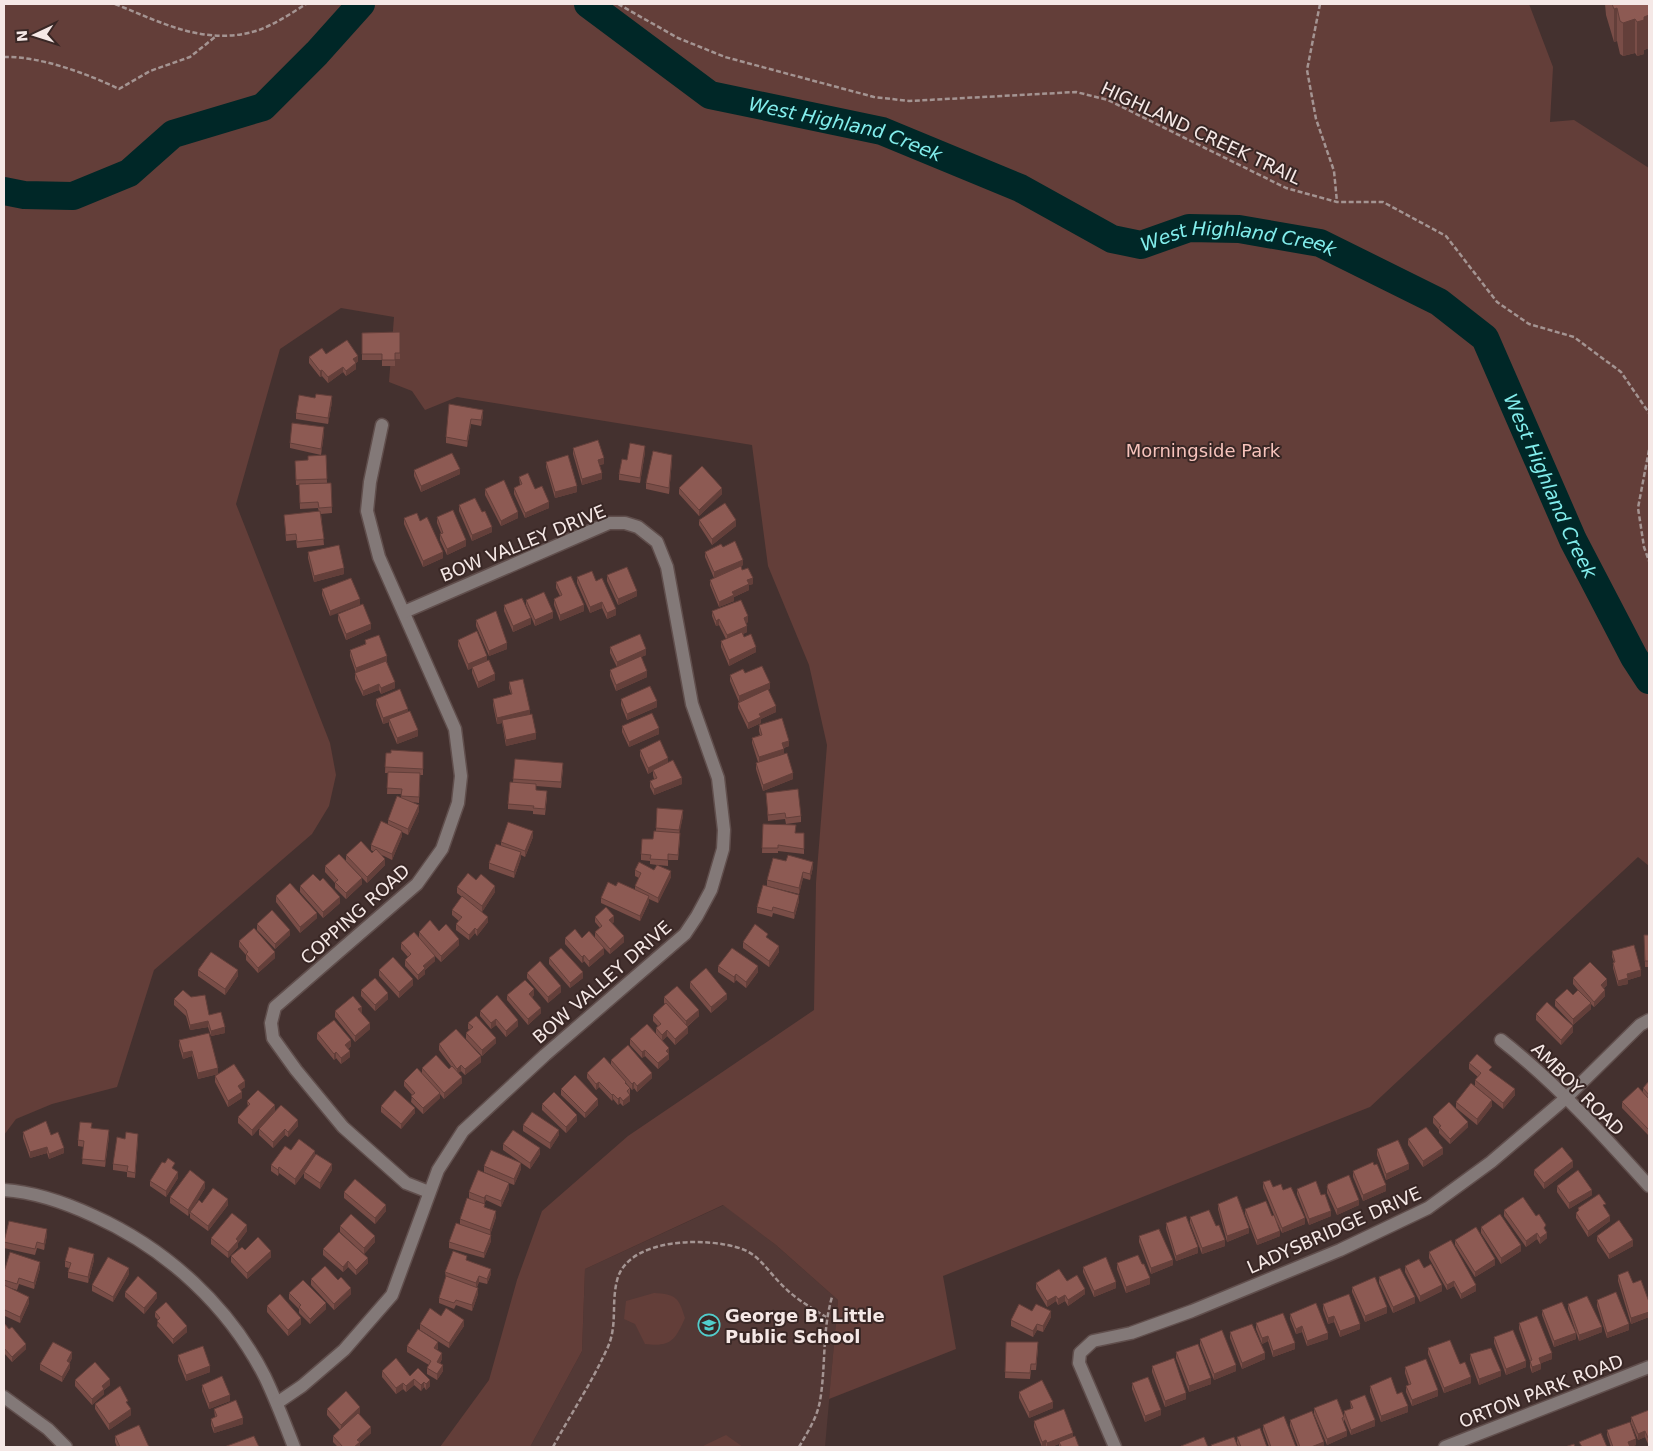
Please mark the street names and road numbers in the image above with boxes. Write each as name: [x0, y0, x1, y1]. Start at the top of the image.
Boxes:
street label: HIGHLAND CREEK TRAIL: [1098, 77, 1304, 189]
street label: BOW VALLEY DRIVE: [437, 500, 609, 586]
street label: COPPING ROAD: [296, 860, 414, 968]
street label: BOW VALLEY DRIVE: [528, 916, 676, 1048]
street label: AMBOY ROAD: [1527, 1038, 1629, 1140]
street label: LADYSBRIDGE DRIVE: [1244, 1182, 1424, 1278]
street label: ORTON PARK ROAD: [1456, 1350, 1626, 1432]

